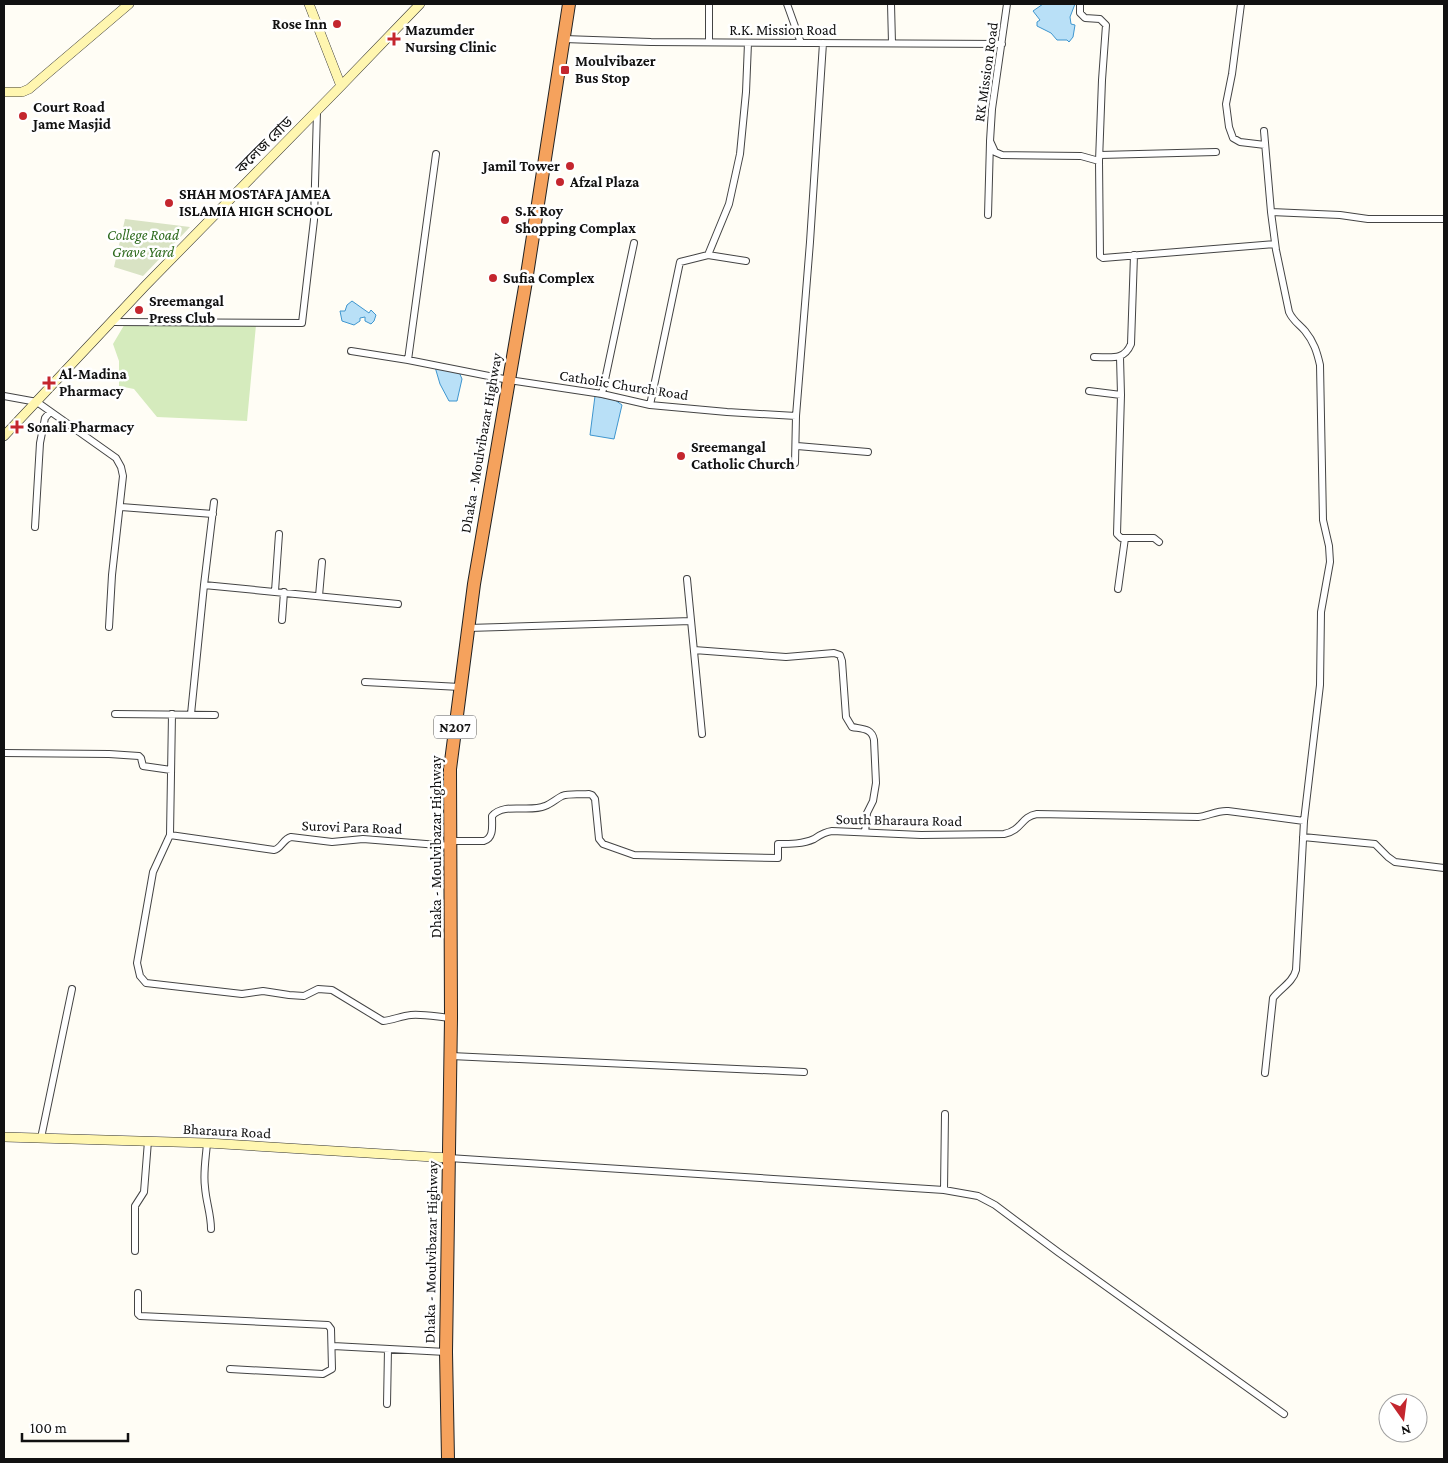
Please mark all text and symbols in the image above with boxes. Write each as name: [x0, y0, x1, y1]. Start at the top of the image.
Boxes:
place label: Rose Inn: [272, 16, 327, 32]
marker: Rose Inn: [331, 18, 343, 30]
street label: RK Mission Road: [971, 21, 1001, 123]
place label: Mazumder Nursing Clinic: [405, 22, 497, 55]
street label: R.K. Mission Road: [729, 22, 837, 38]
marker: Mazumder Nursing Clinic: [387, 32, 401, 46]
place label: Moulvibazer Bus Stop: [575, 53, 656, 86]
marker: Moulvibazer Bus Stop: [559, 64, 571, 76]
place label: Court Road Jame Masjid: [31, 99, 112, 133]
marker: Court Road Jame Masjid: [17, 110, 29, 122]
street label: কলেজ রোড: [232, 113, 296, 177]
place label: Jamil Tower: [481, 158, 560, 174]
marker: Jamil Tower: [564, 160, 576, 172]
place label: Afzal Plaza: [569, 174, 640, 190]
marker: Afzal Plaza: [554, 176, 566, 188]
place label: SHAH MOSTAFA JAMEA ISLAMIA HIGH SCHOOL: [179, 186, 333, 219]
marker: SHAH MOSTAFA JAMEA ISLAMIA HIGH SCHOOL: [163, 197, 175, 209]
place label: S.K Roy Shopping Complax: [515, 203, 636, 236]
marker: S.K Roy Shopping Complax: [499, 214, 511, 226]
park label: College Road Grave Yard: [107, 227, 180, 260]
place label: Sufia Complex: [503, 270, 595, 286]
marker: Sufia Complex: [487, 272, 499, 284]
place label: Sreemangal Press Club: [149, 293, 225, 326]
marker: Sreemangal Press Club: [133, 304, 145, 316]
street label: Dhaka - Moulvibazar Highway: [457, 352, 506, 534]
place label: Al-Madina Pharmacy: [58, 366, 128, 399]
street label: Catholic Church Road: [558, 367, 690, 403]
marker: Al-Madina Pharmacy: [43, 377, 55, 389]
place label: Sonali Pharmacy: [27, 419, 135, 435]
marker: Sonali Pharmacy: [11, 421, 23, 433]
place label: Sreemangal Catholic Church: [691, 439, 795, 472]
marker: Sreemangal Catholic Church: [675, 450, 687, 462]
road number: N207: [434, 716, 476, 739]
street label: Dhaka - Moulvibazar Highway: [428, 756, 445, 938]
street label: South Bharaura Road: [836, 811, 963, 829]
street label: Surovi Para Road: [301, 817, 403, 837]
street label: Bharaura Road: [182, 1121, 272, 1141]
street label: Dhaka - Moulvibazar Highway: [421, 1160, 442, 1343]
north arrow: [1378, 1393, 1428, 1443]
scale bar: [22, 1410, 129, 1442]
text: 100 m: [30, 1420, 67, 1436]
text: N: [1399, 1422, 1413, 1440]

